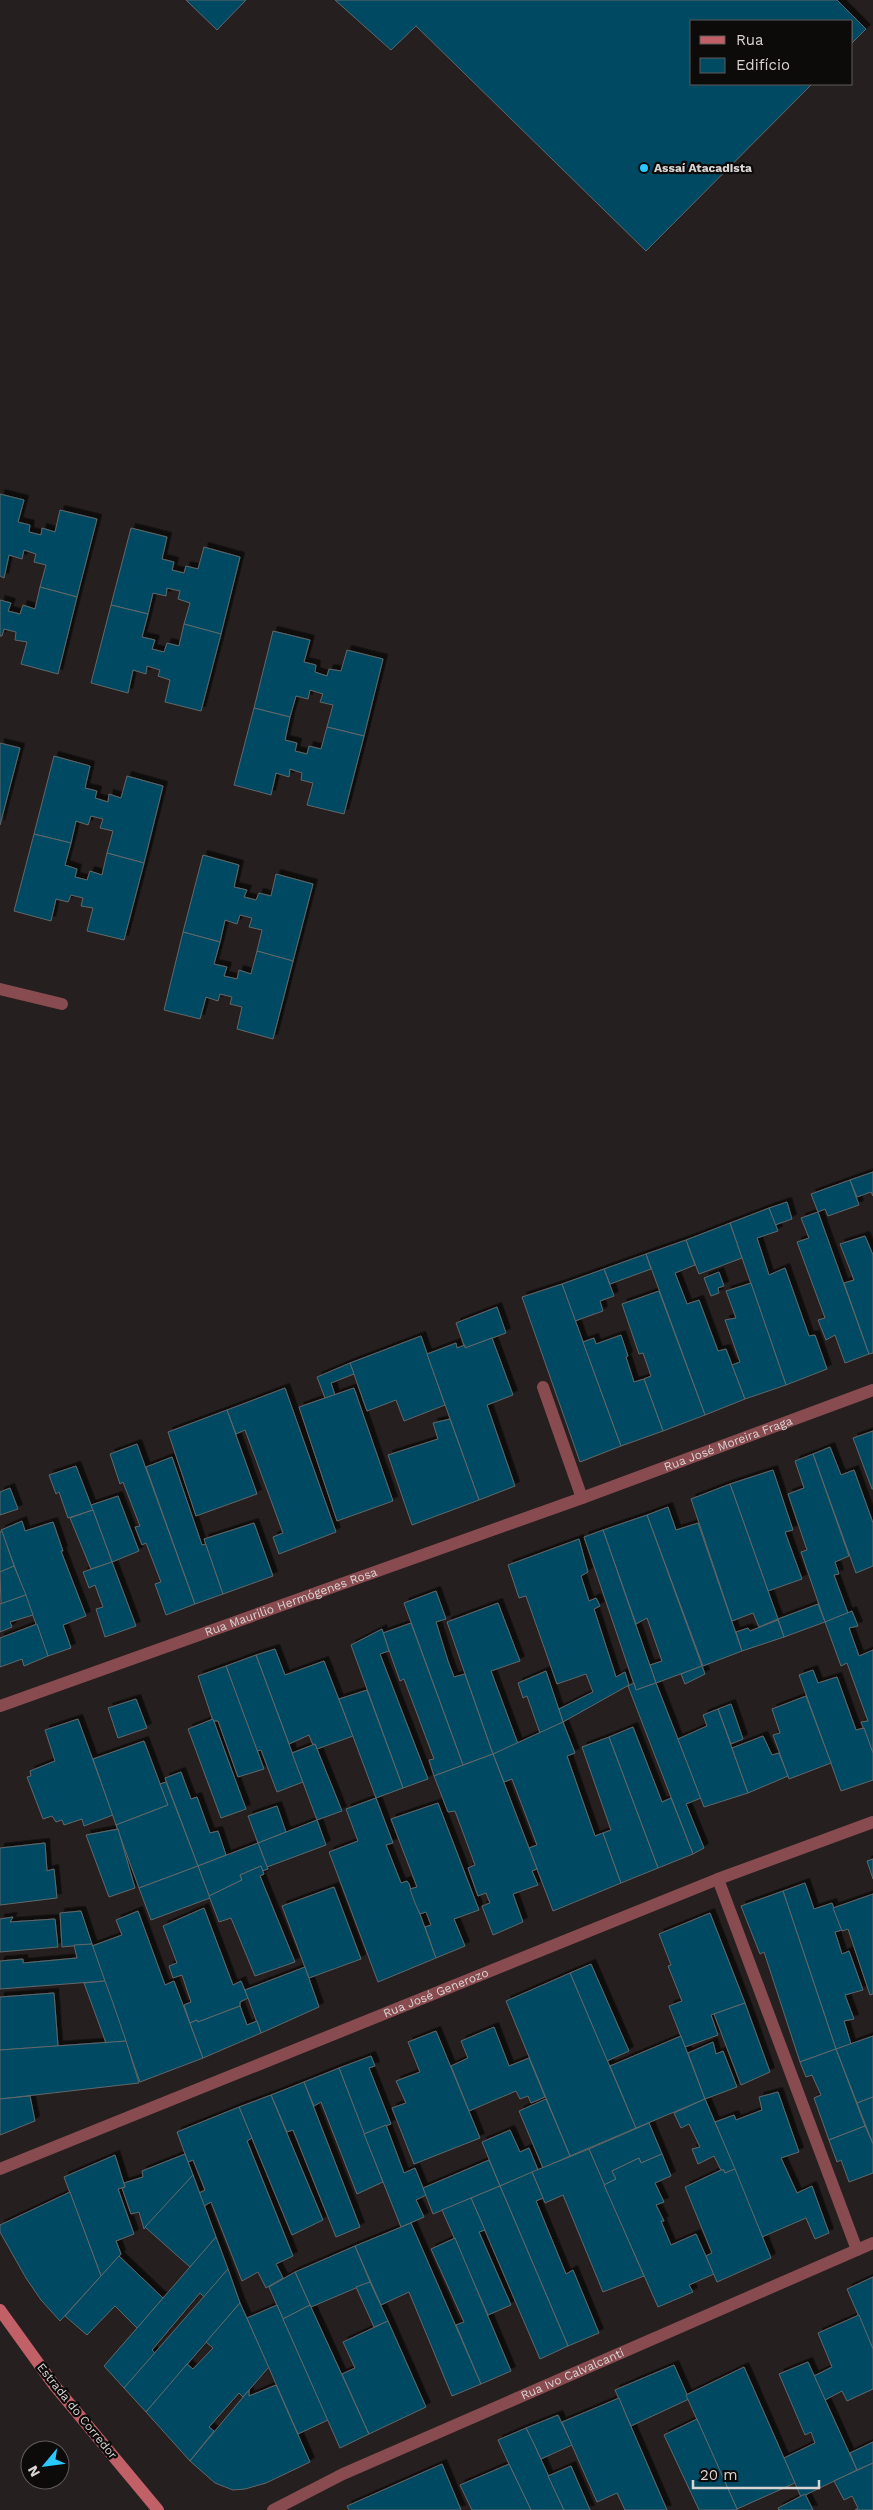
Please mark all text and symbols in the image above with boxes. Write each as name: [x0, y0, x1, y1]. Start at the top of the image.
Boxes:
legend: [690, 20, 853, 85]
text: Rua: [736, 31, 764, 49]
text: Edifício: [736, 56, 790, 74]
place label: Assaí Atacadista: [654, 161, 752, 175]
marker: Assaí Atacadista: [638, 162, 650, 174]
street label: Rua José Moreira Fraga: [662, 1413, 795, 1474]
street label: Rua Maurilio Hermógenes Rosa: [203, 1565, 379, 1639]
street label: Rua José Generozo: [381, 1965, 490, 2020]
street label: Rua Ivo Calvalcanti: [519, 2345, 626, 2403]
street label: Estrada do Corredor: [34, 2360, 120, 2462]
north arrow: [20, 2440, 70, 2490]
scale bar: [693, 2458, 819, 2490]
text: N: [24, 2463, 43, 2480]
text: 20 m: [700, 2466, 738, 2484]

